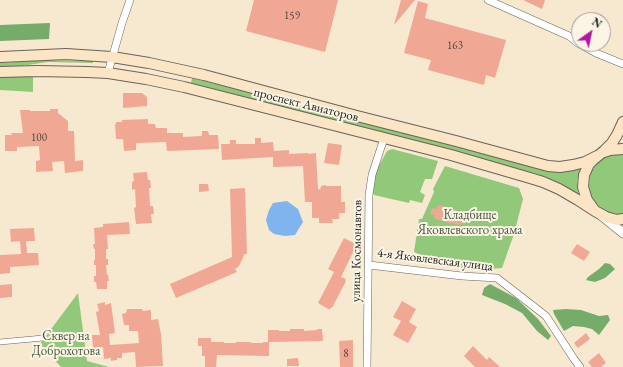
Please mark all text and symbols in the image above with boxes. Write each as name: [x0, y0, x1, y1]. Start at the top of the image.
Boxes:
house number: 159: [284, 9, 300, 23]
north arrow: [571, 12, 611, 52]
text: N: [589, 14, 605, 31]
house number: 163: [447, 39, 463, 53]
street label: проспект Авиаторов: [252, 84, 360, 126]
house number: 100: [31, 131, 47, 145]
street label: улица Космонавтов: [348, 200, 366, 302]
park label: Кладбище Яковлевского храма: [418, 207, 522, 238]
street label: 4-я Яковлевская улица: [376, 245, 494, 275]
park label: Сквер на Доброхотова: [32, 328, 100, 359]
house number: 8: [343, 347, 349, 361]

